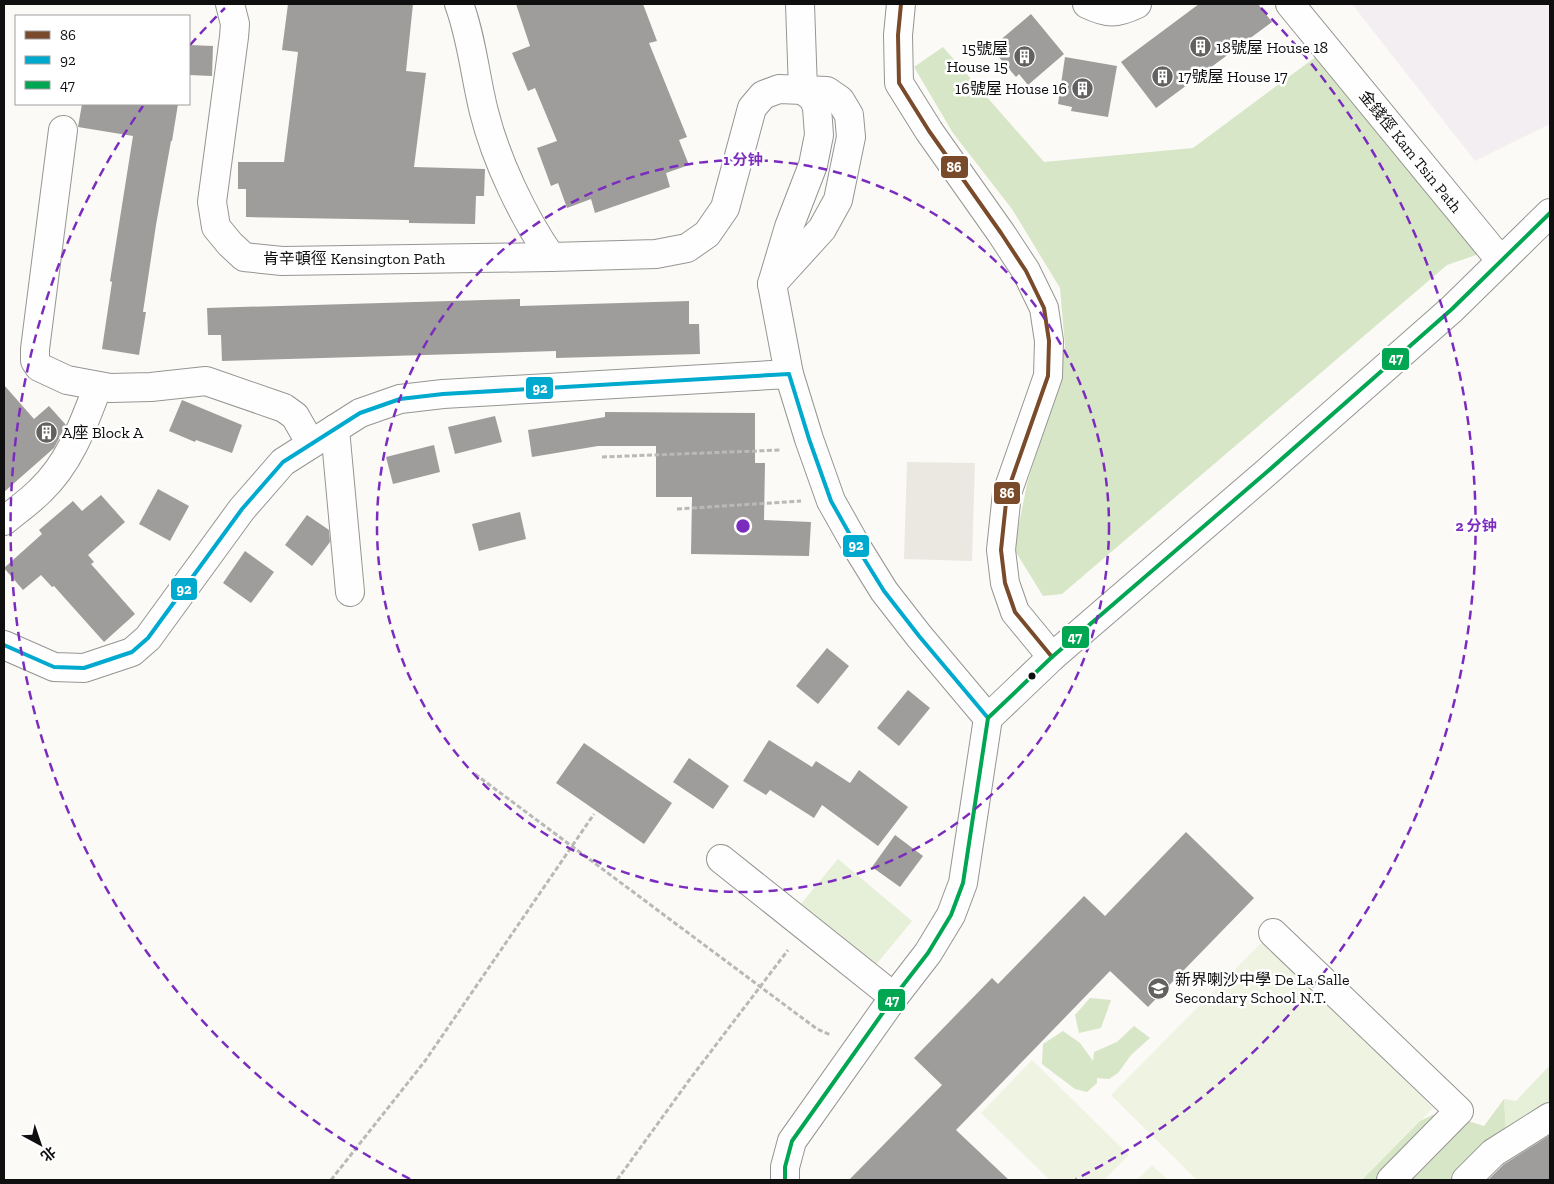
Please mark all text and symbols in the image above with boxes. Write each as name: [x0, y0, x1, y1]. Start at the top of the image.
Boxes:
legend: [15, 15, 190, 105]
text: 86: [60, 26, 76, 44]
building icon: 18號屋 House 18: [1188, 35, 1212, 59]
place label: 18號屋 House 18: [1216, 38, 1328, 57]
place label: 15號屋 House 15: [947, 39, 1008, 76]
building icon: 15號屋 House 15: [1012, 45, 1036, 69]
text: 92: [60, 51, 76, 69]
building icon: 17號屋 House 17: [1150, 64, 1174, 88]
place label: 17號屋 House 17: [1178, 67, 1288, 86]
text: 47: [60, 76, 75, 94]
building icon: 16號屋 House 16: [1071, 76, 1095, 100]
place label: 16號屋 House 16: [955, 79, 1067, 98]
street label: 金錢徑 Kam Tsin Path: [1355, 86, 1466, 216]
text: 1 分钟: [724, 151, 762, 169]
line badge: 86: [940, 155, 969, 179]
text: 86: [946, 159, 962, 176]
street label: 肯辛頓徑 Kensington Path: [263, 249, 445, 268]
line badge: 47: [1381, 347, 1410, 371]
text: 47: [1389, 350, 1403, 367]
line badge: 92: [525, 376, 554, 400]
text: 92: [532, 380, 548, 397]
building icon: A座 Block A: [34, 420, 58, 444]
place label: A座 Block A: [62, 423, 144, 442]
line badge: 86: [993, 481, 1021, 505]
text: 86: [999, 485, 1015, 502]
centre of rings: [734, 517, 752, 535]
text: 2 分钟: [1456, 517, 1496, 535]
line badge: 92: [842, 534, 870, 558]
text: 92: [848, 537, 864, 554]
line badge: 92: [170, 577, 198, 601]
text: 92: [176, 581, 192, 598]
line badge: 47: [1061, 625, 1090, 649]
text: 47: [1068, 629, 1082, 646]
unlabelled marker: [1027, 671, 1037, 681]
place label: 新界喇沙中學 De La Salle Secondary School N.T.: [1175, 970, 1349, 1007]
school or university icon: 新界喇沙中學 De La Salle Secondary School N.T.: [1147, 976, 1171, 1000]
line badge: 47: [877, 988, 906, 1012]
text: 47: [885, 992, 899, 1009]
north arrow: [15, 1119, 65, 1169]
text: 北: [37, 1143, 59, 1165]

